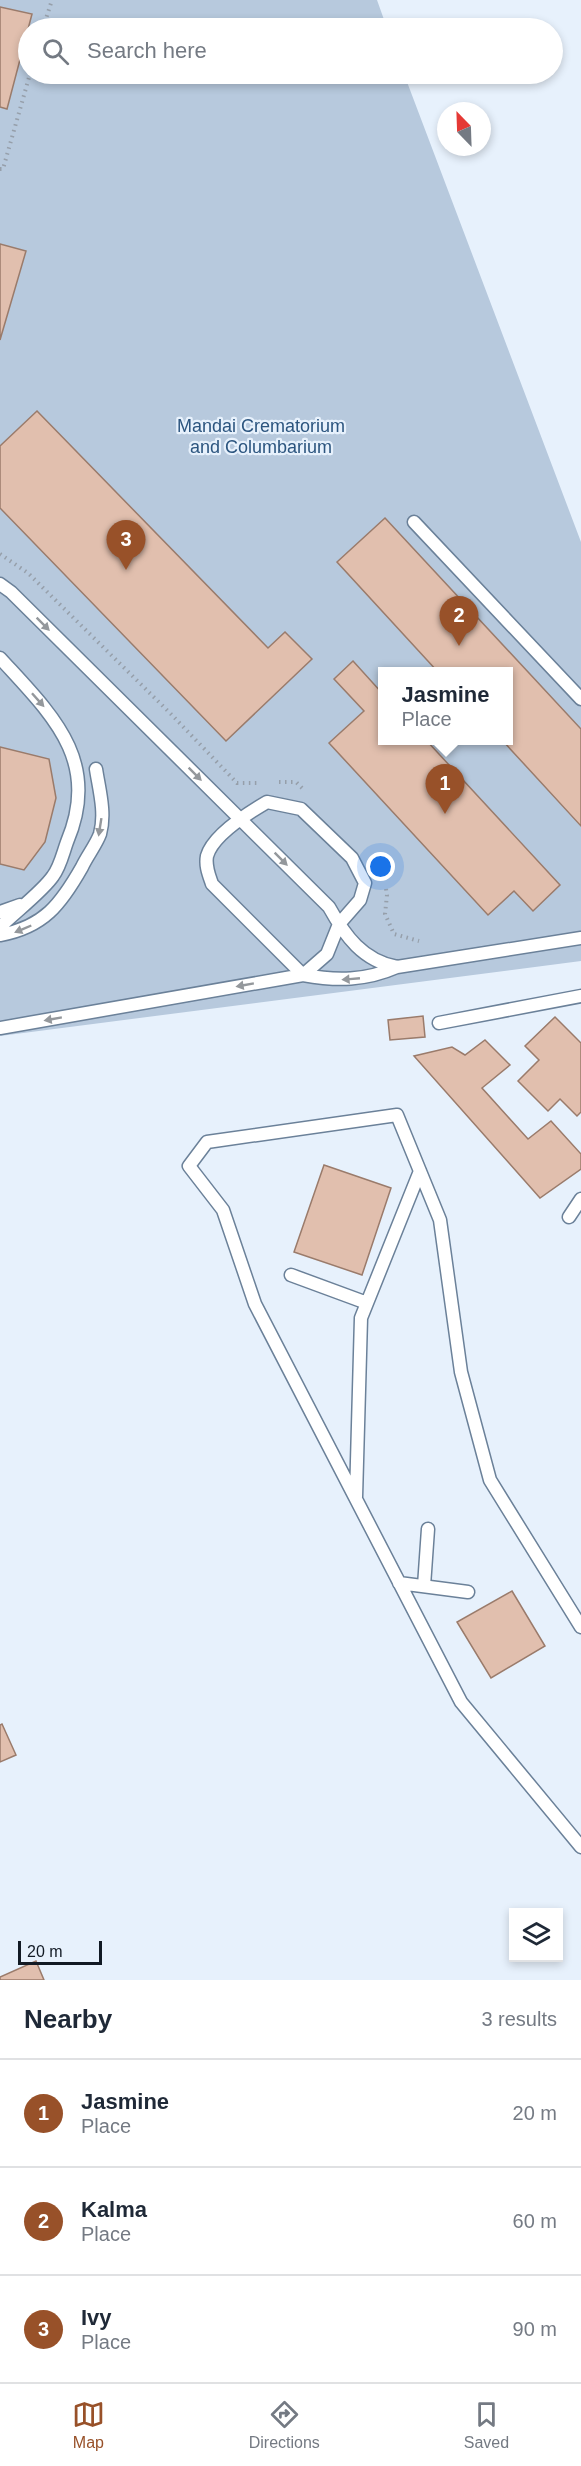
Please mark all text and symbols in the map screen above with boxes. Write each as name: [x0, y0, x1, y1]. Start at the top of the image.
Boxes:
search box: [18, 18, 563, 84]
icon: search: [39, 35, 72, 68]
text: Search here: [87, 38, 207, 63]
north arrow: [437, 102, 491, 156]
park label: Mandai Crematorium and Columbarium: [177, 416, 345, 457]
pin: 3: [106, 520, 146, 570]
pin: 2: [440, 596, 478, 646]
one-way arrow: [36, 616, 50, 630]
popup: [378, 667, 513, 745]
text: Jasmine: [401, 682, 490, 707]
one-way arrow: [31, 692, 45, 707]
text: Place: [401, 708, 452, 730]
pin: 1: [426, 764, 464, 814]
one-way arrow: [187, 767, 202, 781]
one-way arrow: [95, 817, 104, 836]
one-way arrow: [273, 852, 287, 866]
your location: [366, 852, 395, 881]
one-way arrow: [14, 924, 32, 934]
one-way arrow: [341, 974, 360, 984]
one-way arrow: [236, 981, 255, 990]
one-way arrow: [44, 1015, 63, 1024]
map controls: [509, 1908, 563, 1962]
button: layers: [509, 1908, 563, 1962]
scale bar: [18, 1938, 102, 1966]
text: 20 m: [27, 1943, 63, 1960]
text: Nearby: [24, 2004, 112, 2034]
text: 3 results: [481, 2008, 557, 2030]
text: Jasmine: [81, 2089, 169, 2114]
text: 1: [38, 2102, 49, 2124]
text: 20 m: [513, 2102, 557, 2124]
text: Place: [81, 2115, 131, 2137]
text: Kalma: [81, 2197, 147, 2222]
text: 2: [38, 2210, 49, 2232]
text: 60 m: [513, 2210, 557, 2232]
text: Place: [81, 2223, 131, 2245]
text: Ivy: [81, 2305, 112, 2330]
text: 3: [38, 2318, 49, 2340]
text: 90 m: [513, 2318, 557, 2340]
text: Place: [81, 2331, 131, 2353]
tab: Map: [72, 2398, 105, 2452]
tab: Directions: [249, 2398, 320, 2452]
tab: Saved: [464, 2398, 509, 2452]

